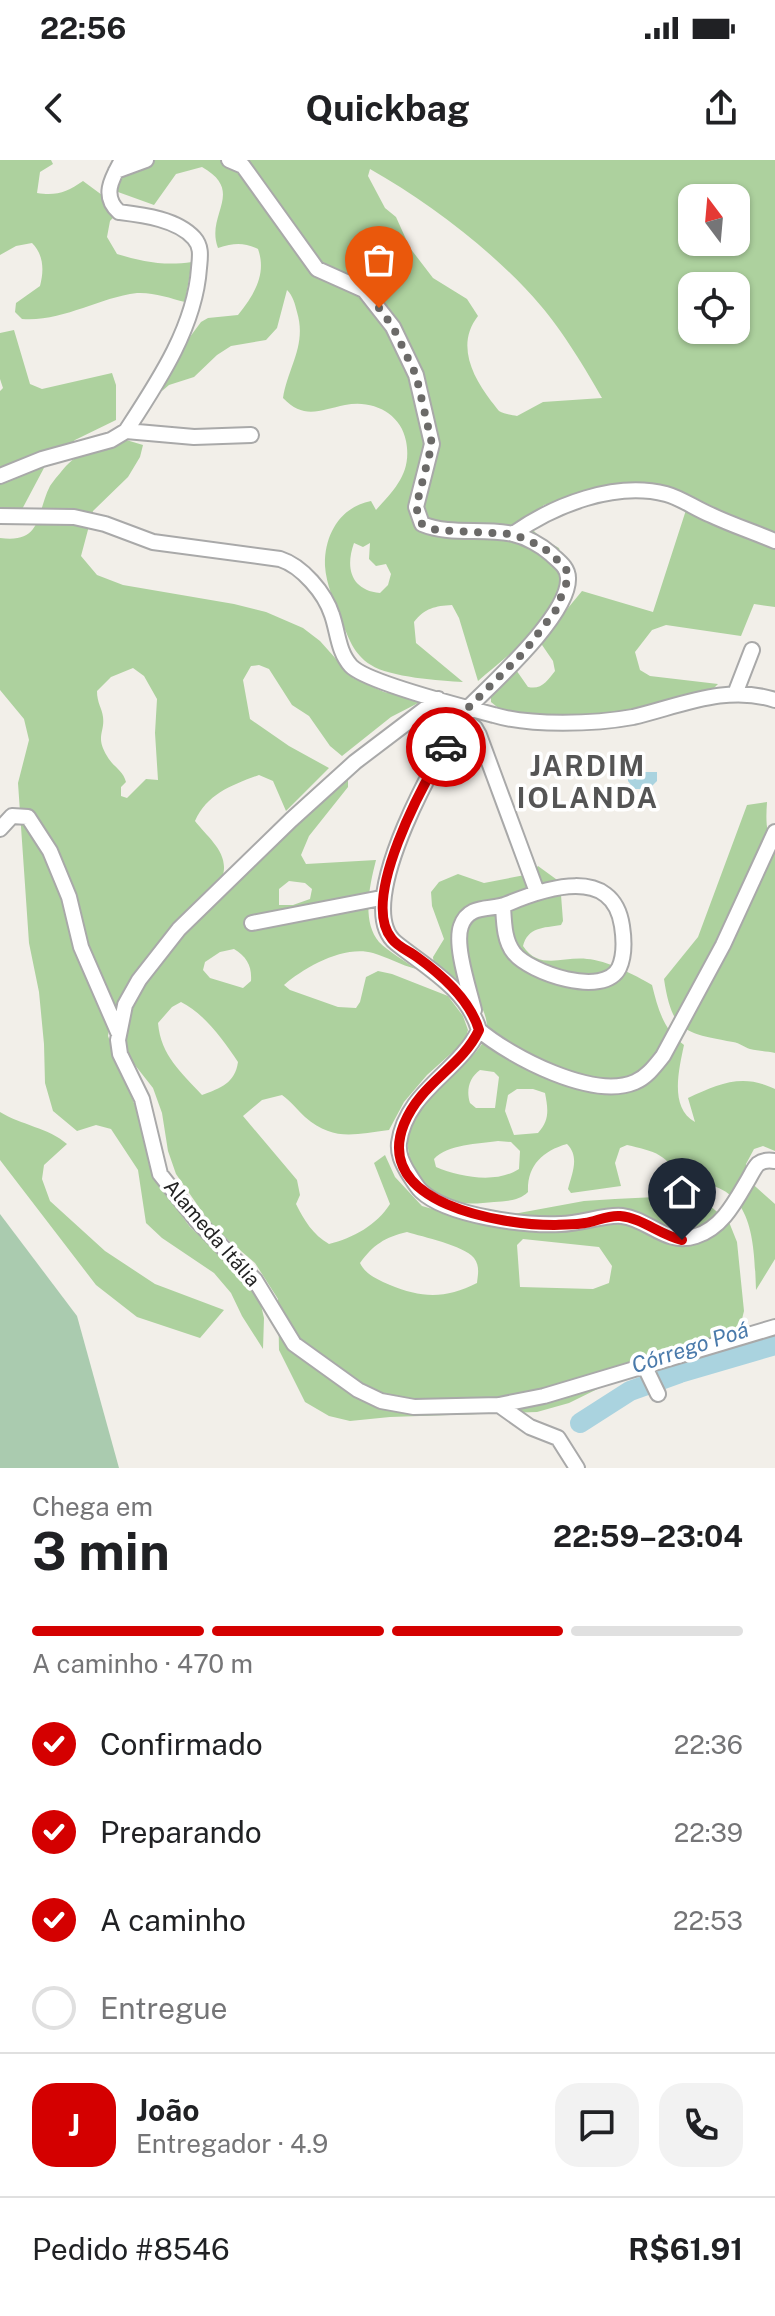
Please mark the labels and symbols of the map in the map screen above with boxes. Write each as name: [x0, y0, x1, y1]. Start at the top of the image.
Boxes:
north arrow: [678, 184, 750, 256]
pin: [345, 226, 413, 308]
courier: [406, 707, 486, 787]
district label: JARDIM IOLANDA: [517, 749, 659, 814]
pin: [648, 1158, 716, 1240]
street label: Alameda Itália: [159, 1175, 265, 1291]
water label: Córrego Poá: [628, 1316, 752, 1378]

